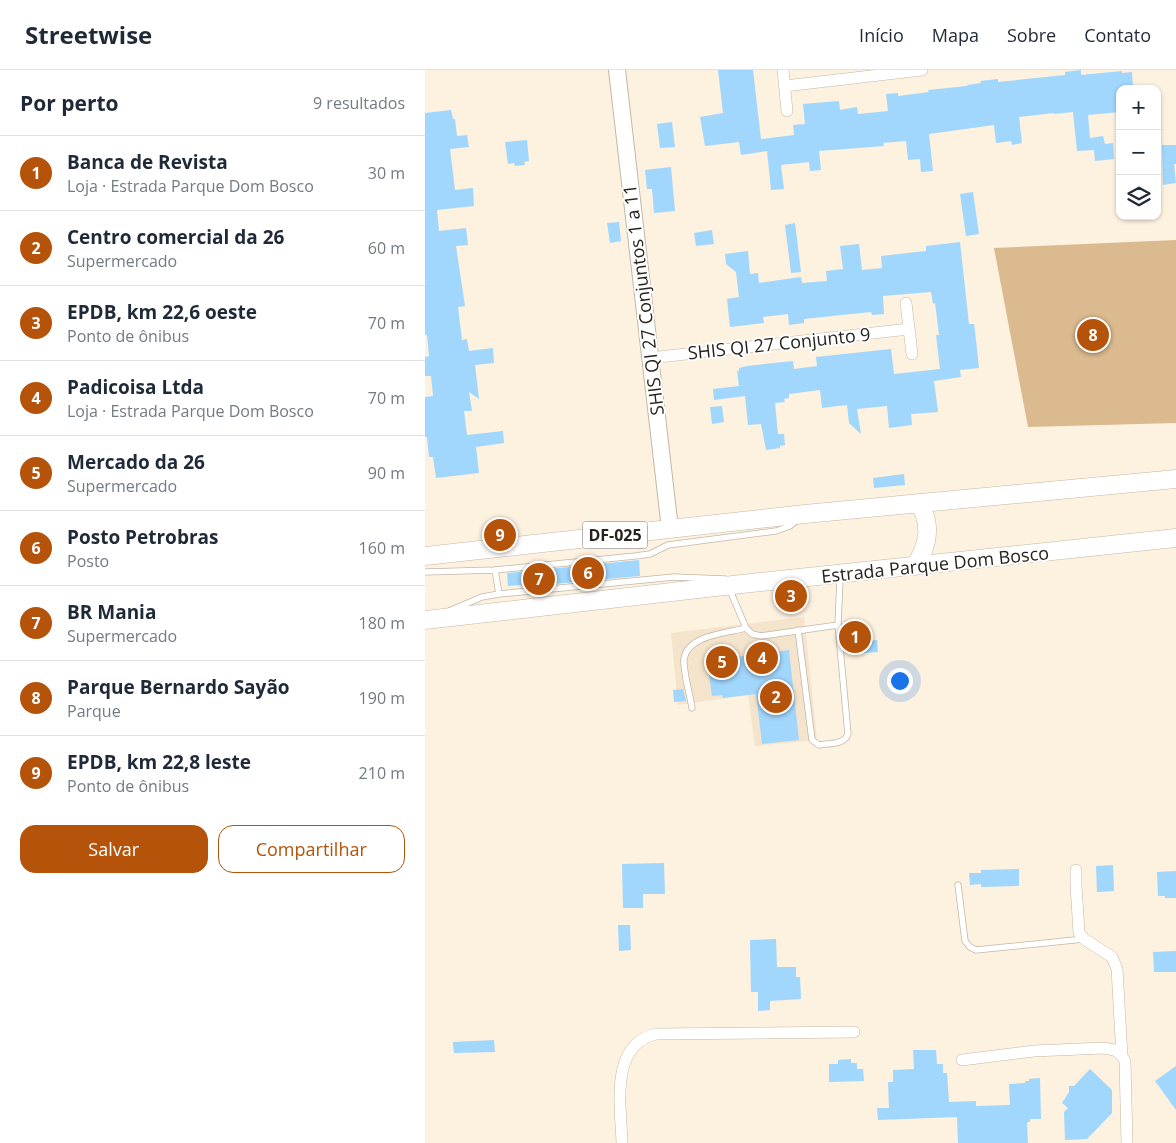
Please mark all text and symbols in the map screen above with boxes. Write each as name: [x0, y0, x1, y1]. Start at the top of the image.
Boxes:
text: Streetwise: [25, 18, 152, 51]
text: Início: [859, 23, 904, 47]
text: Mapa: [932, 23, 979, 47]
text: Sobre: [1007, 23, 1056, 47]
text: Contato: [1084, 23, 1151, 47]
map controls: [1116, 85, 1161, 220]
button: +: [1116, 85, 1161, 130]
text: Por perto: [20, 89, 119, 117]
text: 9 resultados: [313, 92, 405, 114]
button: −: [1116, 130, 1161, 175]
text: Banca de Revista: [67, 149, 228, 175]
text: 1: [31, 162, 41, 184]
text: 30 m: [368, 162, 405, 184]
text: Loja · Estrada Parque Dom Bosco: [67, 175, 314, 197]
button: layers: [1116, 175, 1161, 220]
street label: SHIS QI 27 Conjuntos 1 a 11: [617, 183, 669, 417]
text: Centro comercial da 26: [67, 224, 284, 250]
text: 2: [31, 237, 41, 259]
text: 60 m: [368, 237, 405, 259]
text: Supermercado: [67, 250, 177, 272]
text: EPDB, km 22,6 oeste: [67, 299, 257, 325]
text: 3: [31, 312, 41, 334]
text: 70 m: [368, 312, 405, 334]
pin: 8: [1077, 316, 1109, 354]
street label: SHIS QI 27 Conjunto 9: [686, 321, 872, 365]
text: Ponto de ônibus: [67, 325, 189, 347]
text: Padicoisa Ltda: [67, 374, 204, 400]
text: 4: [31, 387, 41, 409]
text: 70 m: [368, 387, 405, 409]
text: Loja · Estrada Parque Dom Bosco: [67, 400, 314, 422]
text: Mercado da 26: [67, 449, 205, 475]
text: 5: [31, 462, 41, 484]
text: 90 m: [368, 462, 405, 484]
text: Supermercado: [67, 475, 177, 497]
pin: 9: [484, 516, 516, 554]
road number: DF-025: [583, 522, 647, 548]
text: Posto Petrobras: [67, 524, 218, 550]
text: 6: [31, 537, 41, 559]
text: 160 m: [359, 537, 405, 559]
street label: Estrada Parque Dom Bosco: [820, 540, 1050, 588]
text: Posto: [67, 550, 109, 572]
pin: 6: [572, 554, 604, 592]
pin: 7: [523, 560, 555, 598]
pin: 3: [775, 577, 807, 615]
text: BR Mania: [67, 599, 156, 625]
text: 7: [31, 612, 41, 634]
text: 180 m: [359, 612, 405, 634]
pin: 1: [839, 618, 871, 656]
text: Supermercado: [67, 625, 177, 647]
pin: 4: [746, 639, 778, 677]
pin: 5: [706, 643, 738, 681]
your location: [887, 668, 913, 694]
text: Parque Bernardo Sayão: [67, 674, 290, 700]
pin: 2: [760, 678, 792, 716]
text: 8: [31, 687, 41, 709]
text: 190 m: [359, 687, 405, 709]
text: Parque: [67, 700, 121, 722]
text: EPDB, km 22,8 leste: [67, 749, 251, 775]
text: 9: [31, 762, 41, 784]
text: 210 m: [359, 762, 405, 784]
text: Ponto de ônibus: [67, 775, 189, 797]
button: Salvar: [20, 825, 208, 873]
button: Compartilhar: [218, 825, 405, 873]

